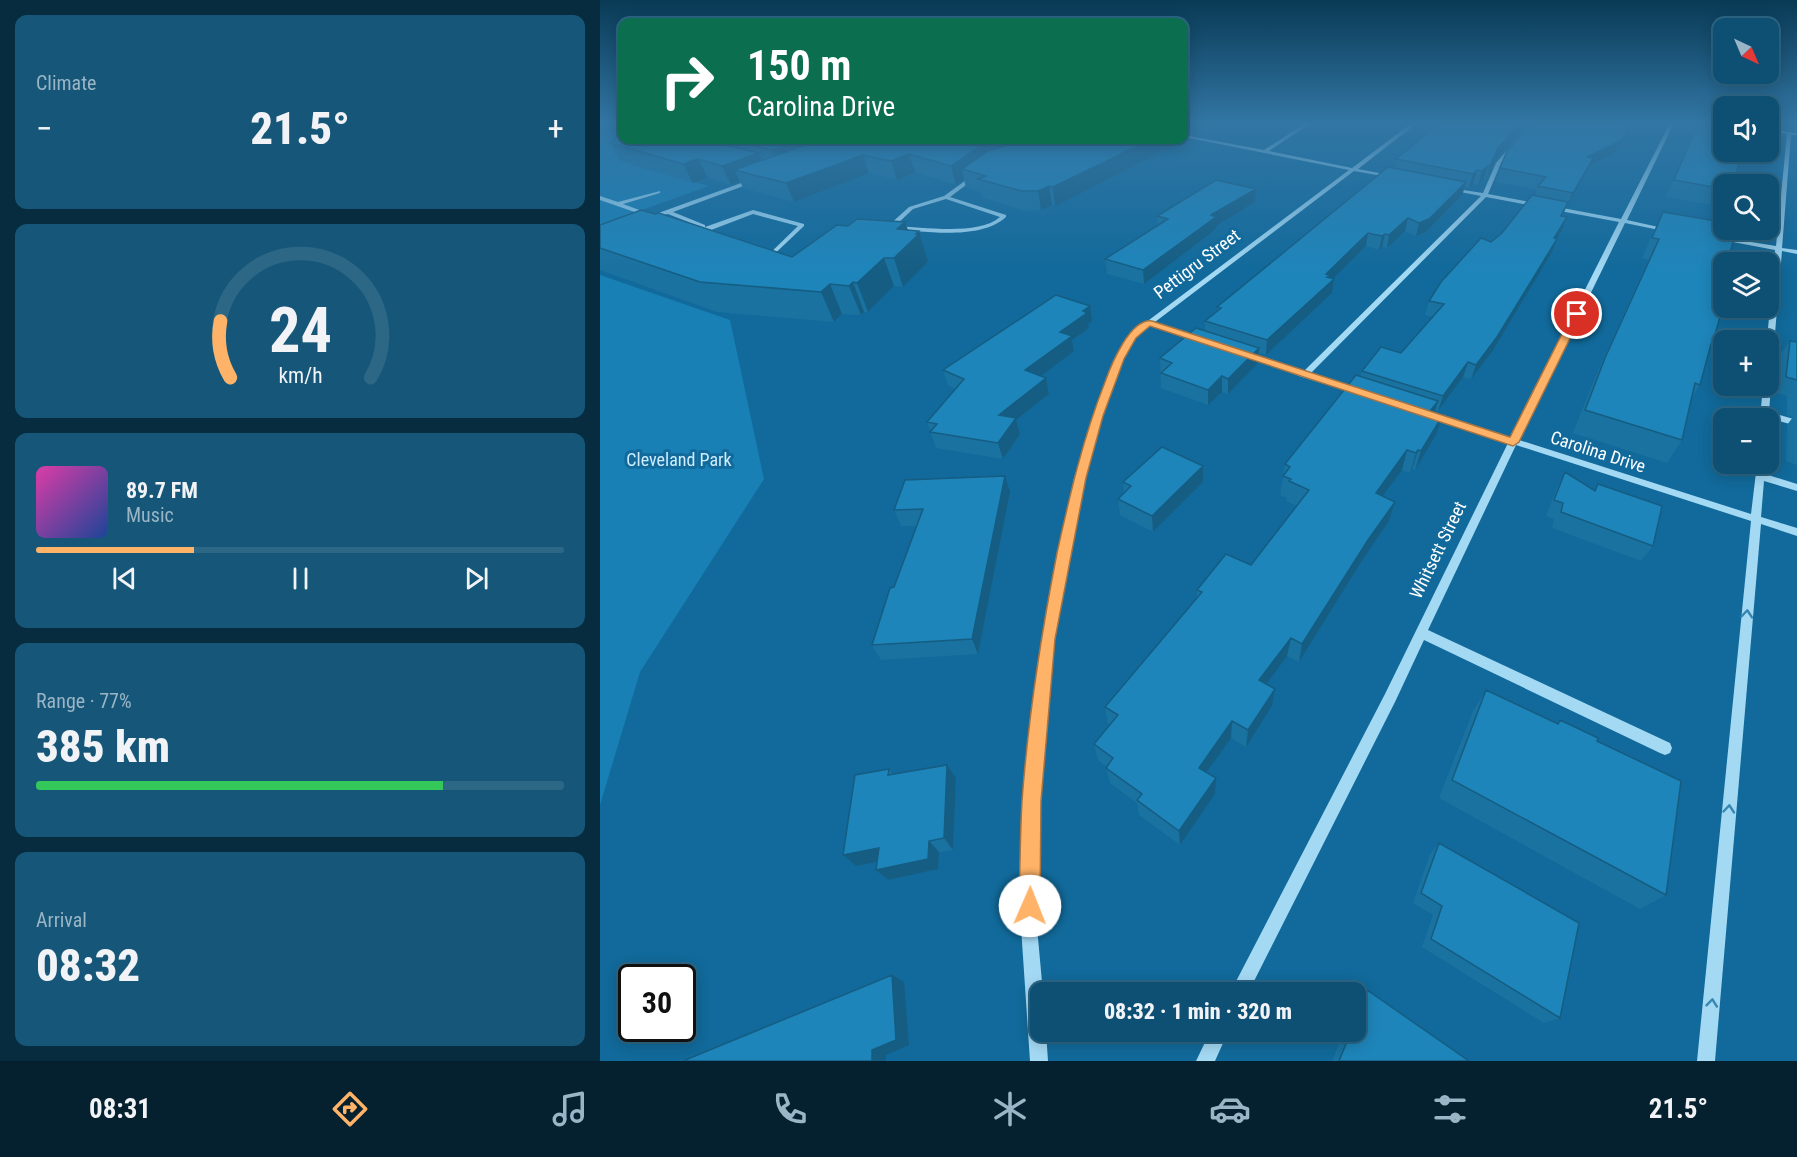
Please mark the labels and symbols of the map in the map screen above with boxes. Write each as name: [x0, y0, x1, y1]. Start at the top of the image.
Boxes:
north arrow: [1713, 18, 1779, 84]
street label: Pettigru Street: [1149, 224, 1244, 303]
pin: [1551, 288, 1602, 339]
street label: Carolina Drive: [1548, 426, 1648, 477]
park label: Cleveland Park: [626, 449, 732, 470]
street label: Whitsett Street: [1405, 498, 1470, 602]
one-way arrow: [1740, 610, 1753, 619]
one-way arrow: [1722, 804, 1735, 813]
position arrow: [998, 874, 1062, 938]
speed limit sign: 30: [618, 964, 696, 1042]
one-way arrow: [1705, 998, 1718, 1007]

